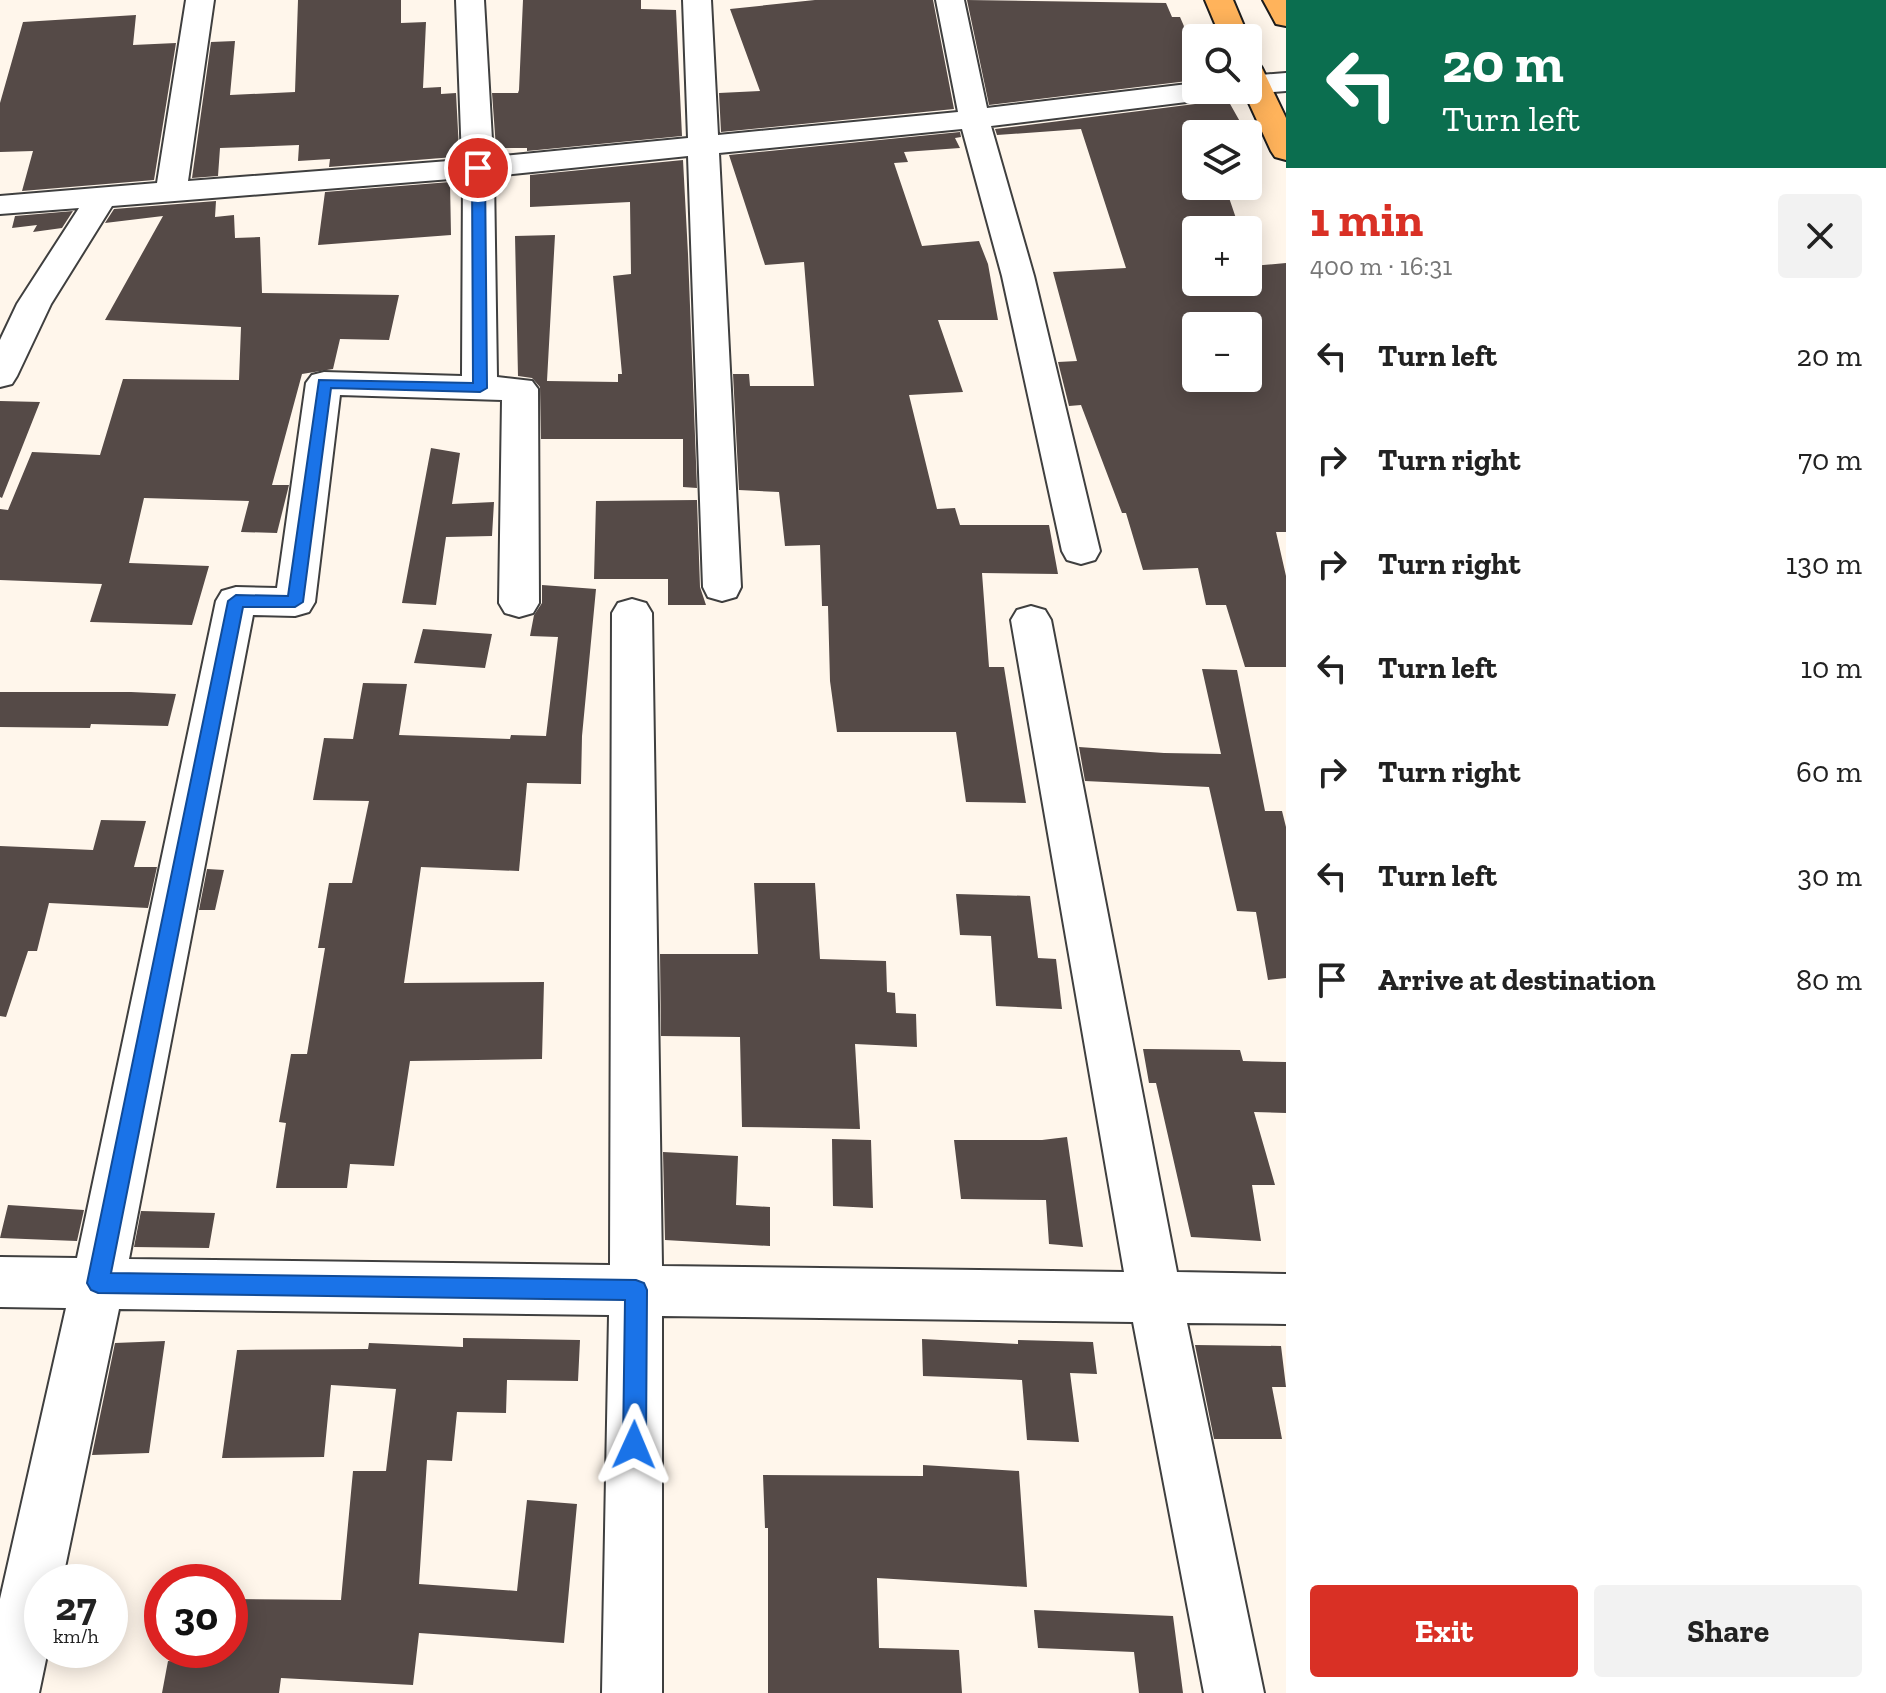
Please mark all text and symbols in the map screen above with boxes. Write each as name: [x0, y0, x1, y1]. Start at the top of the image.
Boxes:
map controls: [1182, 24, 1262, 392]
button: search: [1182, 24, 1262, 104]
text: 20 m: [1442, 29, 1564, 96]
icon: left: [1310, 32, 1414, 136]
text: Turn left: [1442, 97, 1580, 140]
button: layers: [1182, 120, 1262, 200]
pin: [444, 134, 512, 202]
icon: arrive: [456, 146, 500, 190]
text: 1 min: [1310, 191, 1423, 248]
button: close: [1778, 194, 1862, 278]
button: +: [1182, 216, 1262, 296]
text: 400 m · 16:31: [1310, 250, 1452, 282]
button: −: [1182, 312, 1262, 392]
icon: left: [1310, 334, 1354, 378]
text: Turn left: [1378, 338, 1497, 374]
text: 20 m: [1797, 338, 1862, 374]
icon: right: [1310, 438, 1354, 482]
text: Turn right: [1378, 442, 1520, 478]
text: 70 m: [1798, 442, 1862, 478]
icon: right: [1310, 542, 1354, 586]
text: Turn right: [1378, 546, 1520, 582]
text: 130 m: [1786, 546, 1862, 582]
icon: left: [1310, 646, 1354, 690]
text: Turn left: [1378, 650, 1497, 686]
text: 10 m: [1800, 650, 1862, 686]
icon: right: [1310, 750, 1354, 794]
text: Turn right: [1378, 754, 1520, 790]
text: 60 m: [1796, 754, 1862, 790]
icon: left: [1310, 854, 1354, 898]
text: Turn left: [1378, 858, 1497, 894]
text: 30 m: [1797, 858, 1862, 894]
icon: arrive: [1310, 958, 1354, 1002]
text: Arrive at destination: [1378, 962, 1655, 998]
text: 80 m: [1796, 962, 1862, 998]
position arrow: [592, 1403, 676, 1487]
speed limit sign: 30: [144, 1564, 248, 1668]
text: 27: [55, 1582, 97, 1630]
button: Exit: [1310, 1585, 1578, 1677]
button: Share: [1594, 1585, 1862, 1677]
text: km/h: [53, 1624, 99, 1648]

